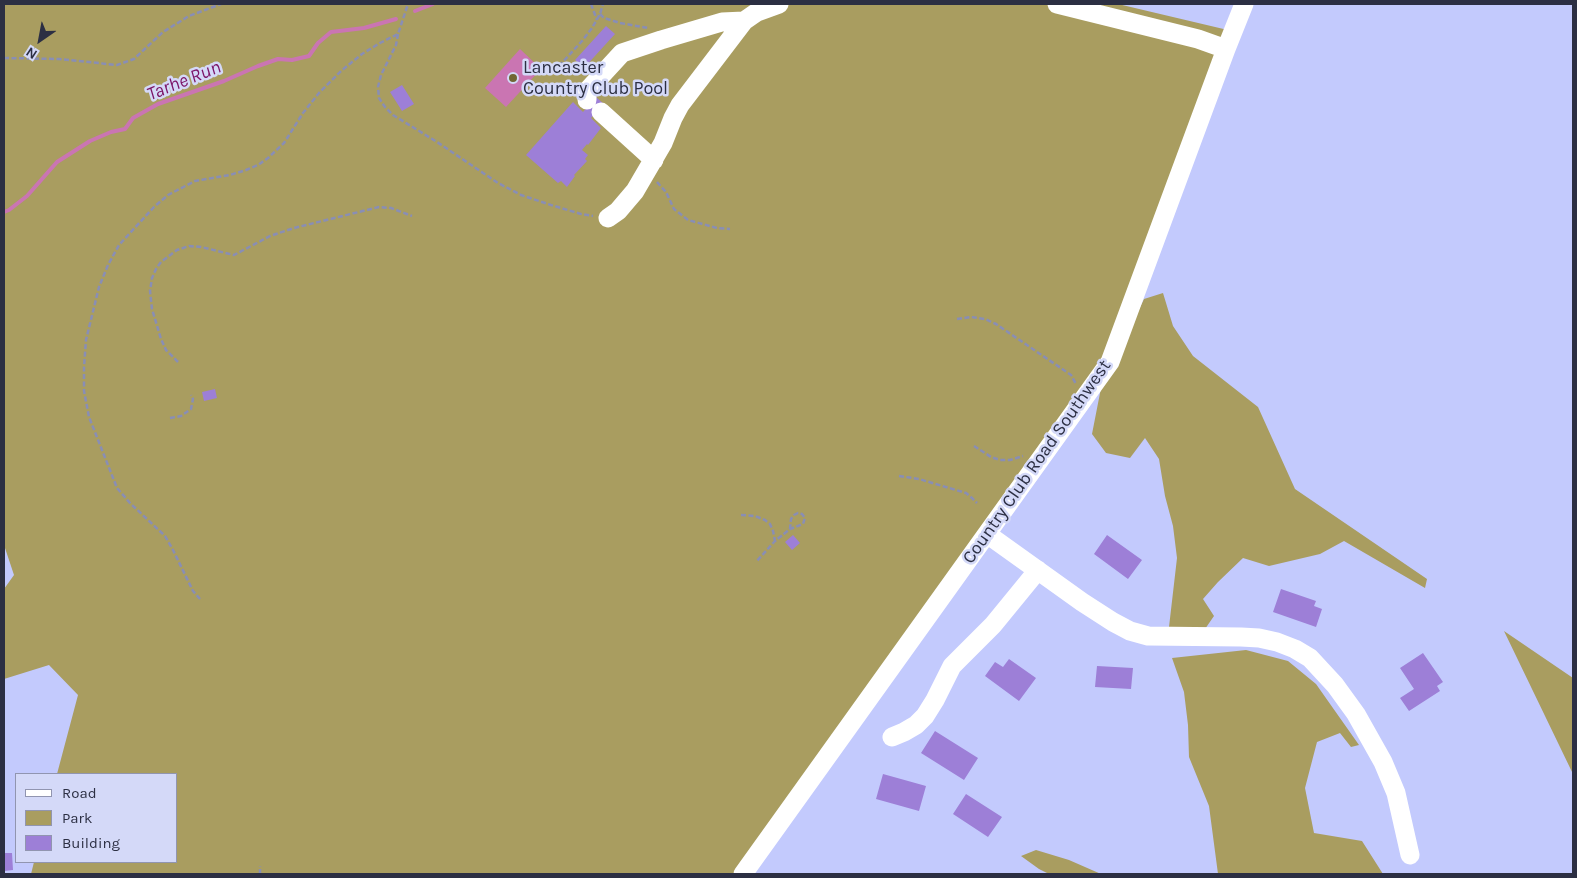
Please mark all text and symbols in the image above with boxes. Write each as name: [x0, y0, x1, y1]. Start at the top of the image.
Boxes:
north arrow: [15, 15, 65, 65]
text: N: [23, 43, 40, 63]
water label: Tarhe Run: [144, 56, 224, 106]
place label: Lancaster Country Club Pool: [523, 57, 668, 100]
marker: Lancaster Country Club Pool: [507, 72, 519, 84]
street label: Country Club Road Southwest: [958, 356, 1116, 568]
legend: [15, 773, 178, 863]
text: Road: [62, 784, 97, 802]
text: Park: [62, 809, 92, 827]
text: Building: [62, 834, 120, 852]

